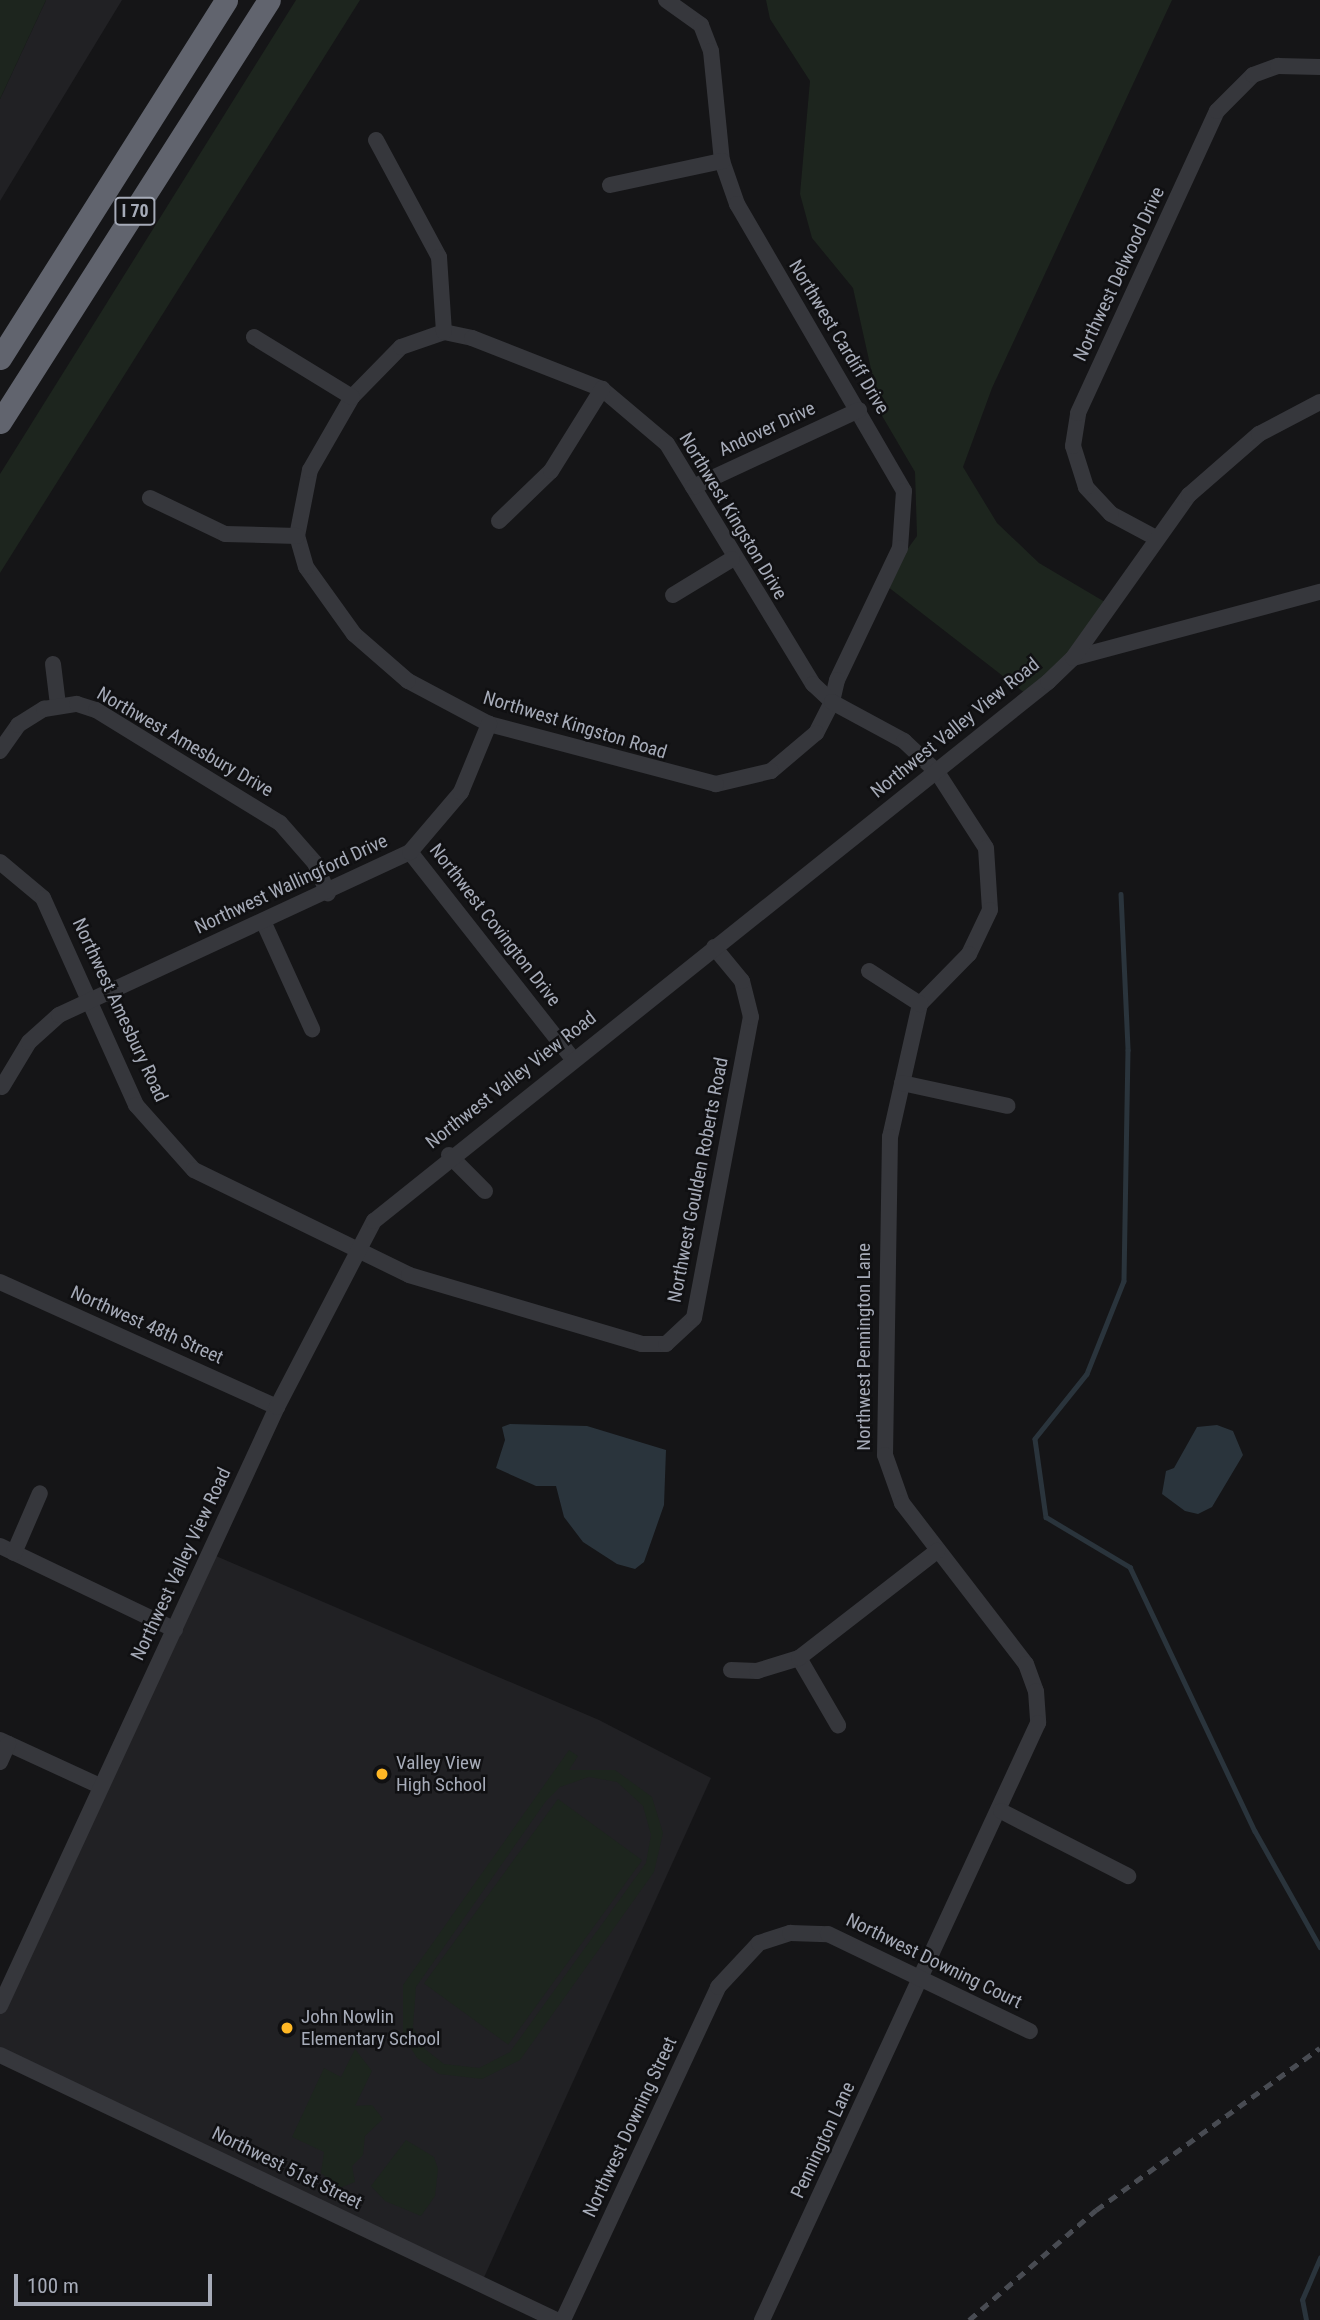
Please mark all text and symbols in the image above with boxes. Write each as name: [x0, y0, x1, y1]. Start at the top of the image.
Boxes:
street label: Northwest Delwood Drive: [1069, 183, 1169, 365]
road number: I 70: [114, 196, 156, 226]
street label: Northwest Cardiff Drive: [784, 256, 894, 418]
street label: Andover Drive: [715, 397, 819, 461]
street label: Northwest Kingston Drive: [674, 428, 792, 604]
street label: Northwest Valley View Road: [866, 653, 1044, 803]
street label: Northwest Amesbury Drive: [93, 682, 277, 802]
street label: Northwest Kingston Road: [480, 686, 670, 764]
street label: Northwest Wallingford Drive: [191, 829, 391, 939]
street label: Northwest Covington Drive: [424, 839, 566, 1011]
street label: Northwest Amesbury Road: [67, 915, 173, 1105]
street label: Northwest Valley View Road: [421, 1006, 601, 1154]
street label: Northwest Goulden Roberts Road: [663, 1055, 733, 1305]
street label: Northwest Pennington Lane: [853, 1243, 875, 1451]
street label: Northwest 48th Street: [67, 1281, 227, 1369]
street label: Northwest Valley View Road: [126, 1464, 236, 1664]
place label: Valley View High School: [396, 1752, 486, 1796]
marker: Valley View High School: [374, 1766, 390, 1782]
street label: Northwest Downing Court: [842, 1908, 1026, 2014]
place label: John Nowlin Elementary School: [301, 2006, 440, 2050]
marker: John Nowlin Elementary School: [279, 2020, 295, 2036]
street label: Northwest Downing Street: [578, 2033, 682, 2221]
street label: Pennington Lane: [786, 2078, 860, 2202]
street label: Northwest 51st Street: [208, 2122, 366, 2214]
scale bar: [18, 2260, 215, 2304]
text: 100 m: [27, 2274, 79, 2298]

